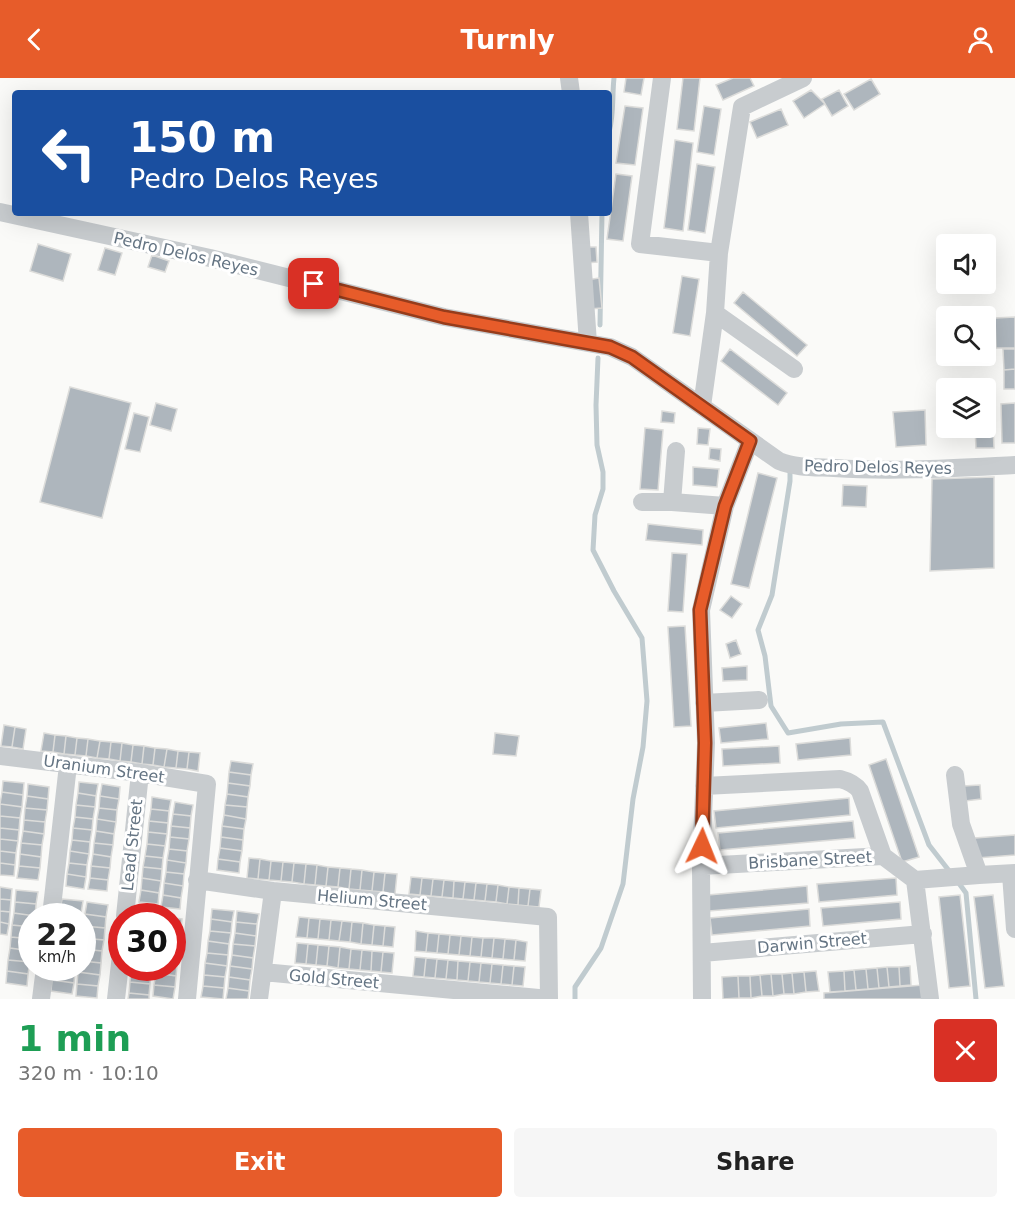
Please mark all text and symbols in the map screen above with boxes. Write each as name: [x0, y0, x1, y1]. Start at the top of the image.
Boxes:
icon: back: [18, 23, 51, 56]
icon: person: [964, 23, 997, 56]
text: Turnly: [460, 24, 555, 55]
text: 150 m: [129, 113, 275, 162]
icon: left: [30, 114, 108, 192]
text: Pedro Delos Reyes: [129, 163, 379, 194]
street label: Pedro Delos Reyes: [112, 228, 260, 280]
map controls: [936, 234, 996, 438]
button: sound: [936, 234, 996, 294]
pin: [288, 258, 339, 309]
icon: arrive: [297, 267, 330, 300]
button: search: [936, 306, 996, 366]
button: layers: [936, 378, 996, 438]
street label: Pedro Delos Reyes: [804, 456, 952, 478]
street label: Uranium Street: [42, 751, 166, 787]
street label: Lead Street: [118, 798, 146, 892]
position arrow: [670, 814, 734, 878]
street label: Brisbane Street: [748, 847, 872, 873]
street label: Helium Street: [316, 886, 428, 914]
speed limit sign: 30: [108, 903, 186, 981]
text: 22: [36, 917, 78, 952]
street label: Darwin Street: [756, 929, 868, 957]
text: km/h: [38, 948, 76, 966]
street label: Gold Street: [288, 966, 380, 992]
text: 1 min: [18, 1018, 131, 1059]
button: close: [934, 1019, 997, 1082]
text: 320 m · 10:10: [18, 1061, 159, 1085]
button: Exit: [18, 1128, 502, 1197]
button: Share: [514, 1128, 997, 1197]

